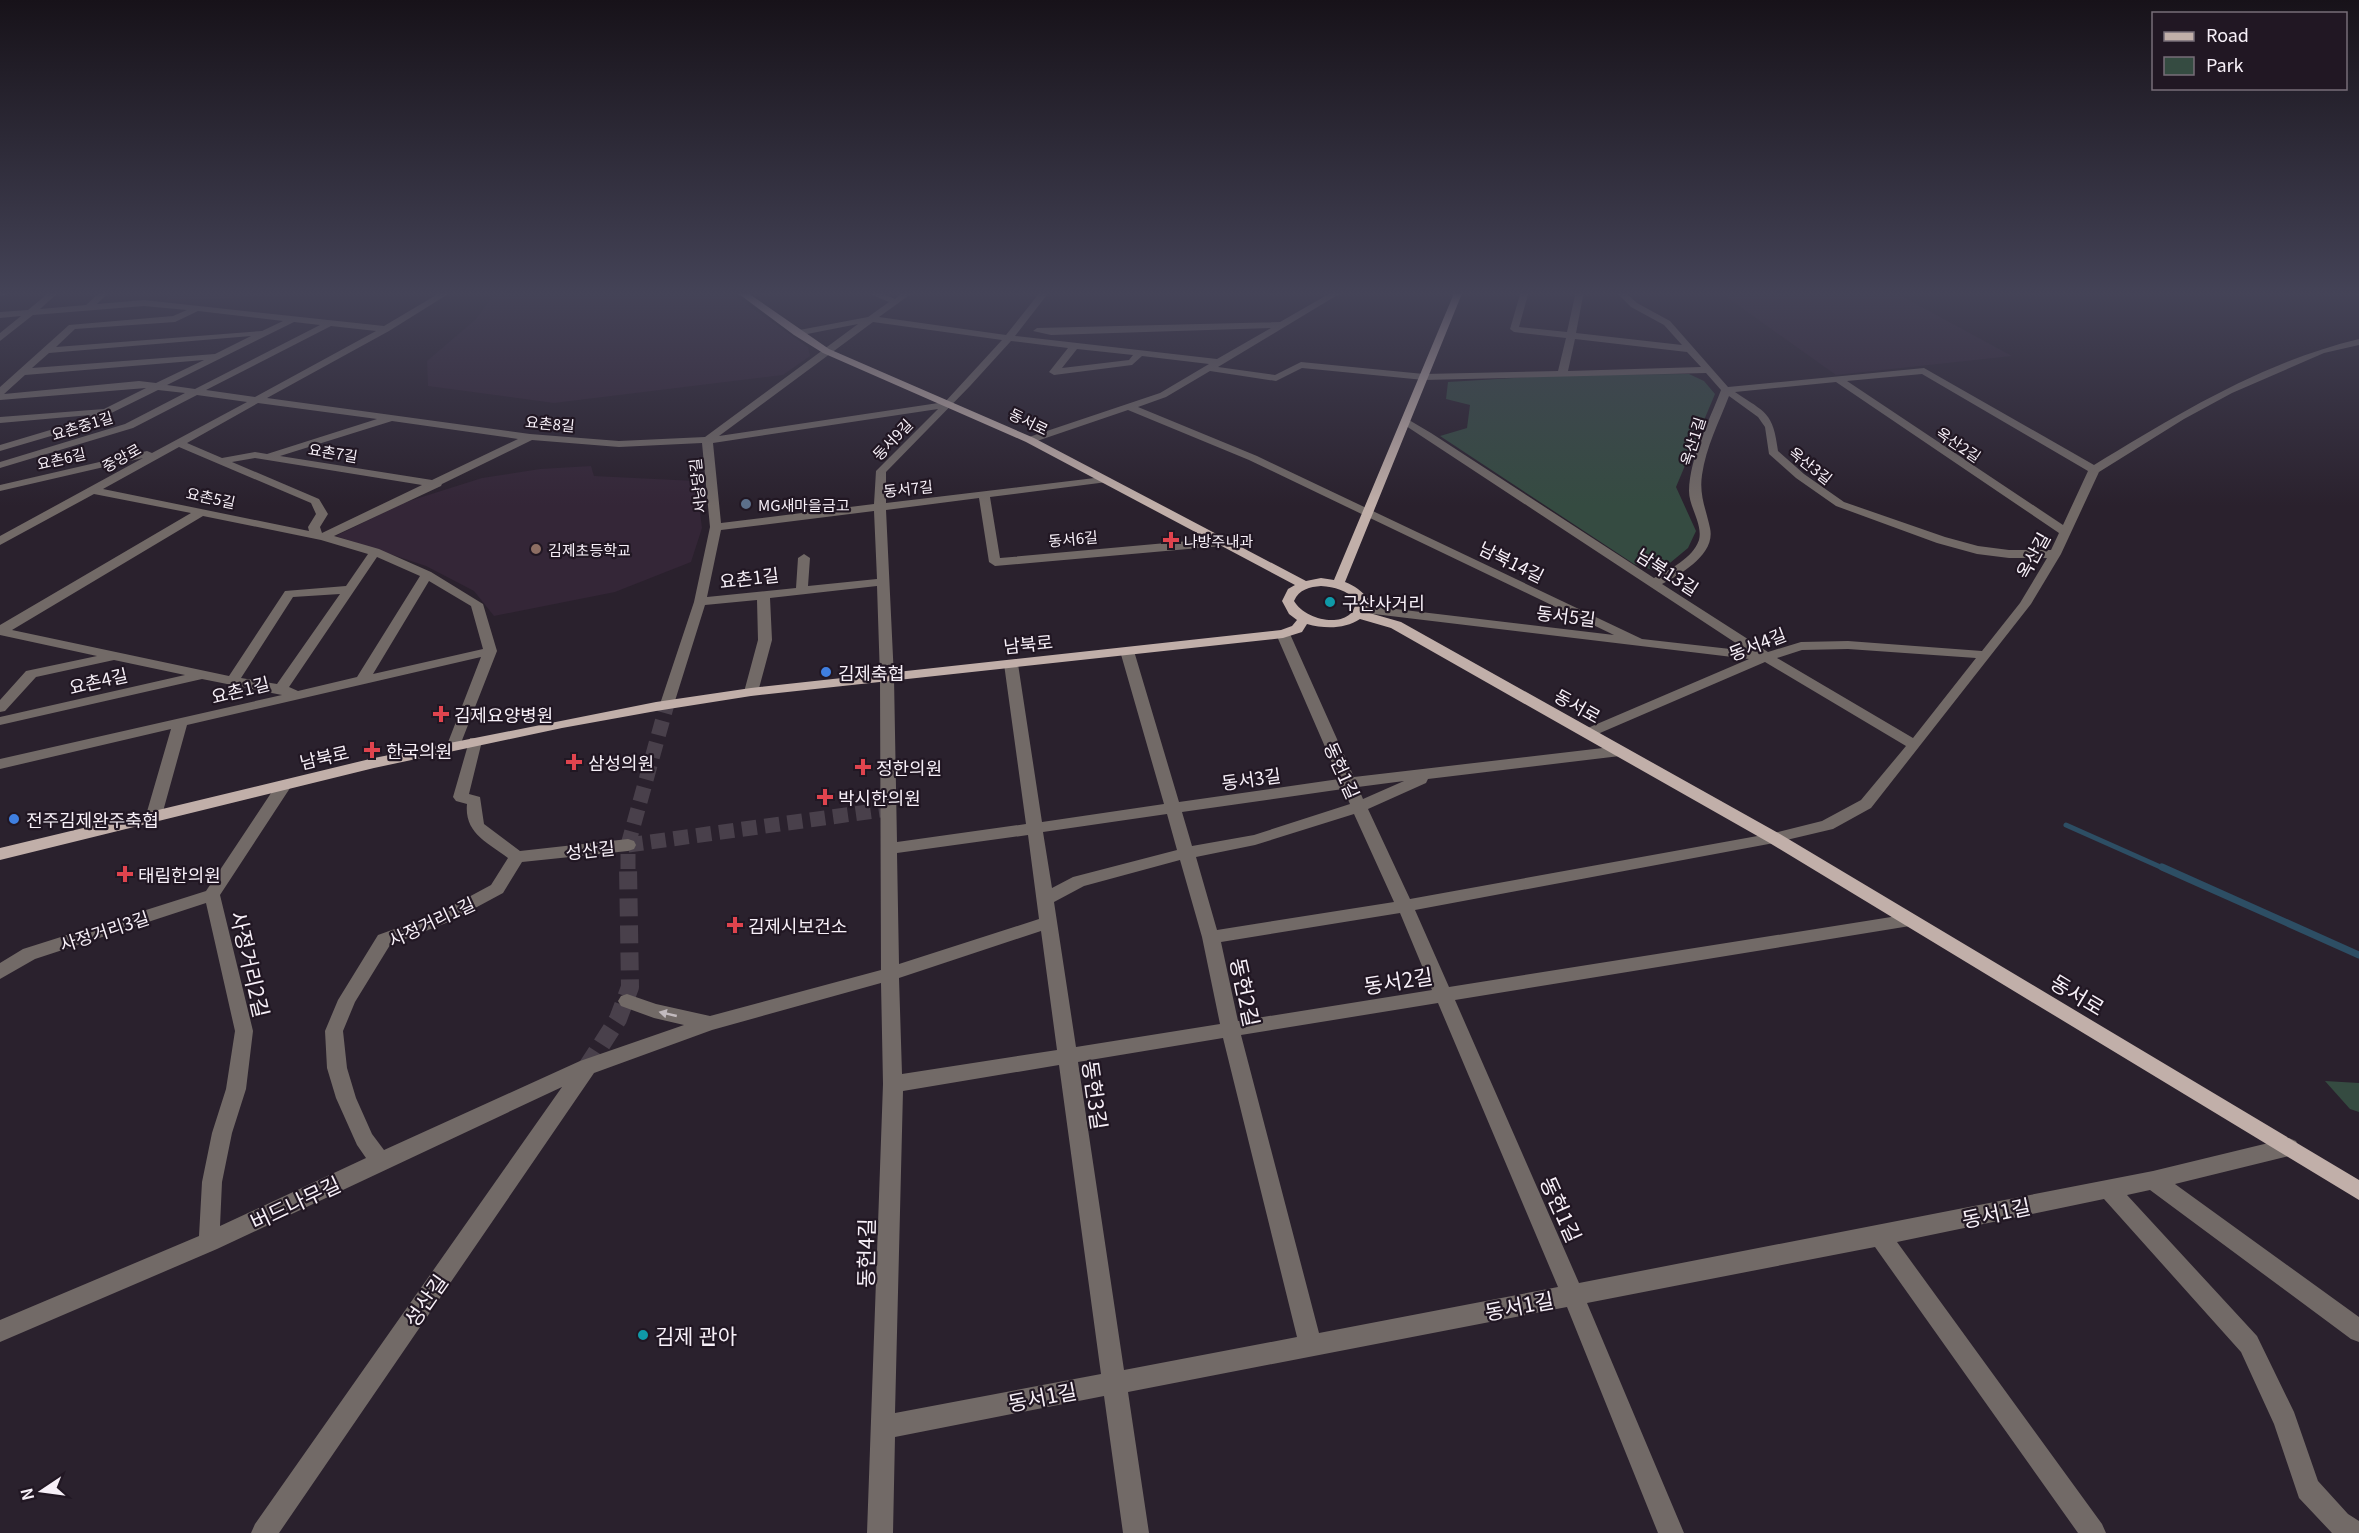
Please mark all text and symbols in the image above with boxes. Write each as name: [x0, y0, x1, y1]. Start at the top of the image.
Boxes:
legend: [2152, 12, 2347, 90]
text: Road: [2206, 21, 2249, 47]
text: Park: [2206, 51, 2244, 77]
street label: 동서로: [1006, 402, 1052, 440]
street label: 요촌중1길: [49, 406, 115, 444]
street label: 요촌8길: [524, 410, 576, 436]
street label: 동서9길: [867, 414, 917, 464]
street label: 옥산1길: [1674, 414, 1710, 468]
street label: 옥산2길: [1933, 421, 1985, 467]
street label: 중앙로: [98, 438, 144, 476]
street label: 요촌7길: [307, 438, 359, 466]
street label: 옥산3길: [1785, 441, 1837, 489]
street label: 요촌6길: [34, 442, 88, 474]
street label: 서낭당길: [684, 457, 710, 515]
street label: 동서7길: [882, 475, 934, 501]
street label: 요촌5길: [184, 482, 238, 512]
place label: MG새마을금고: [758, 494, 850, 515]
marker: MG새마을금고: [739, 497, 753, 511]
street label: 동서6길: [1047, 525, 1099, 551]
street label: 옥산길: [2009, 527, 2055, 583]
place label: 나방주내과: [1184, 530, 1253, 551]
marker: 나방주내과: [1162, 531, 1180, 549]
street label: 남북14길: [1475, 534, 1549, 588]
place label: 김제초등학교: [548, 539, 631, 560]
street label: 남북13길: [1632, 541, 1704, 601]
marker: 김제초등학교: [529, 542, 543, 556]
street label: 요촌1길: [718, 560, 780, 594]
place label: 구산사거리: [1342, 589, 1425, 615]
marker: 구산사거리: [1323, 595, 1337, 609]
street label: 동서5길: [1535, 598, 1597, 632]
street label: 동서4길: [1724, 620, 1790, 666]
street label: 남북로: [1002, 627, 1054, 659]
place label: 김제축협: [838, 659, 904, 685]
street label: 요촌4길: [66, 661, 130, 699]
marker: 김제축협: [819, 665, 833, 679]
street label: 요촌1길: [208, 669, 272, 709]
street label: 동서로: [1550, 682, 1606, 728]
place label: 김제요양병원: [454, 701, 553, 727]
marker: 김제요양병원: [432, 705, 450, 723]
place label: 한국의원: [386, 737, 452, 763]
street label: 동헌1길: [1319, 737, 1367, 803]
street label: 남북로: [297, 738, 351, 774]
marker: 한국의원: [363, 741, 381, 759]
place label: 삼성의원: [588, 749, 654, 775]
marker: 삼성의원: [565, 753, 583, 771]
place label: 정한의원: [876, 754, 942, 780]
marker: 정한의원: [854, 758, 872, 776]
street label: 동서3길: [1220, 761, 1282, 795]
place label: 박시한의원: [838, 784, 921, 810]
marker: 박시한의원: [816, 788, 834, 806]
place label: 전주김제완주축협: [26, 806, 158, 832]
marker: 전주김제완주축협: [7, 812, 21, 826]
street label: 성산길: [564, 833, 616, 865]
place label: 태림한의원: [138, 861, 221, 887]
marker: 태림한의원: [116, 865, 134, 883]
street label: 사정거리1길: [383, 890, 479, 952]
street label: 사정거리3길: [56, 903, 152, 957]
street label: 사정거리2길: [224, 908, 278, 1020]
place label: 김제시보건소: [748, 912, 847, 938]
marker: 김제시보건소: [726, 916, 744, 934]
street label: 동헌2길: [1224, 955, 1268, 1029]
street label: 동서2길: [1361, 960, 1435, 1000]
street label: 동서로: [2045, 966, 2111, 1022]
one-way arrow: [659, 1009, 677, 1019]
street label: 동헌3길: [1076, 1058, 1116, 1132]
street label: 버드나무길: [245, 1168, 345, 1236]
street label: 동헌1길: [1534, 1171, 1590, 1247]
street label: 동서1길: [1959, 1190, 2033, 1234]
street label: 동헌4길: [849, 1218, 881, 1288]
street label: 성산길: [396, 1268, 454, 1332]
street label: 동서1길: [1482, 1284, 1556, 1326]
place label: 김제 관아: [655, 1320, 737, 1350]
marker: 김제 관아: [636, 1328, 650, 1342]
street label: 동서1길: [1005, 1375, 1079, 1417]
north arrow: [12, 1461, 72, 1521]
text: N: [13, 1486, 39, 1503]

